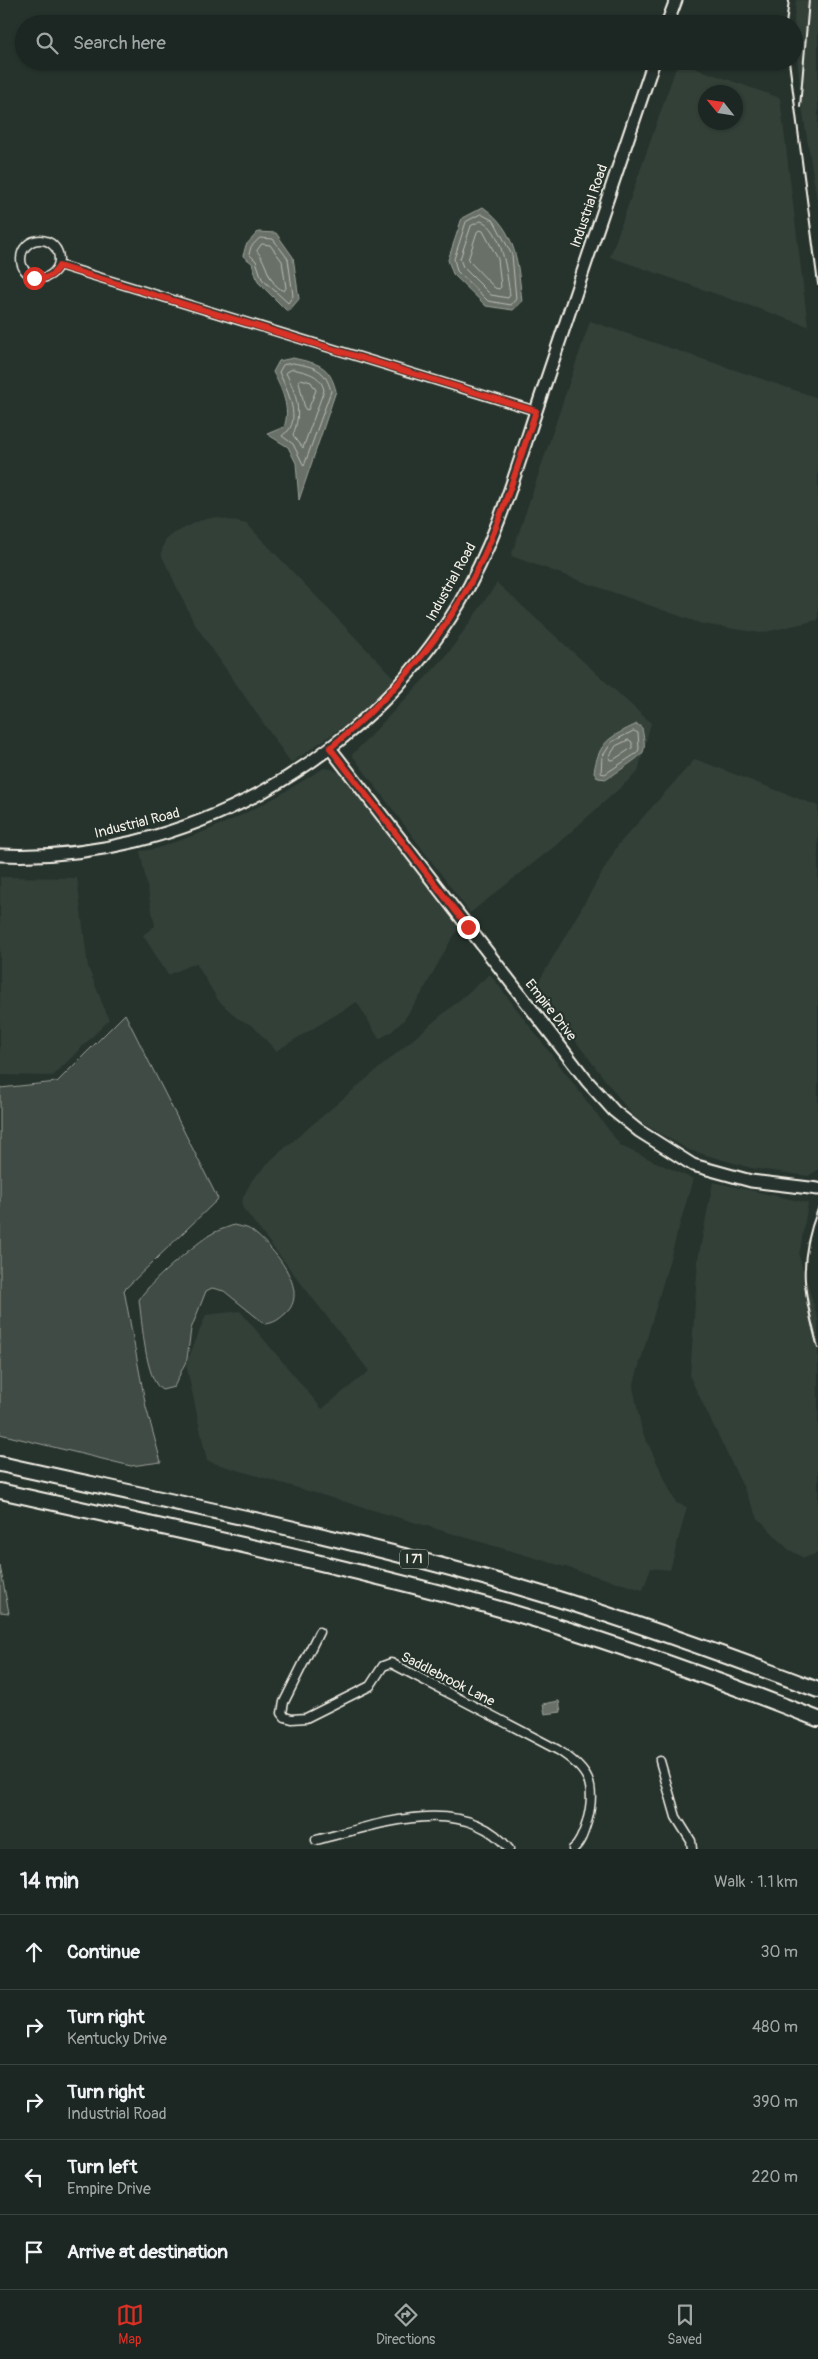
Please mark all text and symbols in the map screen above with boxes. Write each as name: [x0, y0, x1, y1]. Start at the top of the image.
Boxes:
search box: [15, 15, 803, 70]
icon: search: [33, 29, 61, 57]
text: Search here: [73, 31, 166, 55]
north arrow: [698, 85, 743, 130]
street label: Industrial Road: [567, 162, 611, 250]
route start: [23, 267, 46, 290]
street label: Industrial Road: [422, 540, 480, 624]
street label: Industrial Road: [93, 804, 181, 842]
route end: [457, 916, 480, 939]
street label: Empire Drive: [522, 976, 580, 1044]
road number: I 71: [400, 1550, 428, 1568]
street label: Saddlebrook Lane: [398, 1648, 498, 1710]
text: 14 min: [20, 1868, 79, 1895]
text: Walk · 1.1 km: [714, 1872, 798, 1892]
icon: ahead: [20, 1938, 48, 1966]
text: Continue: [67, 1940, 140, 1964]
text: 30 m: [760, 1942, 798, 1962]
text: Turn right: [67, 2005, 145, 2029]
icon: right: [20, 2013, 48, 2041]
text: 480 m: [752, 2017, 798, 2037]
text: Kentucky Drive: [67, 2029, 167, 2049]
text: Turn right: [67, 2080, 145, 2104]
icon: right: [20, 2088, 48, 2116]
text: 390 m: [752, 2092, 798, 2112]
text: Industrial Road: [67, 2104, 166, 2124]
text: Turn left: [67, 2155, 137, 2179]
icon: left: [20, 2163, 48, 2191]
text: 220 m: [752, 2167, 798, 2187]
text: Empire Drive: [67, 2179, 151, 2199]
icon: arrive: [20, 2238, 48, 2266]
text: Arrive at destination: [67, 2240, 228, 2264]
tab: Map: [116, 2301, 144, 2348]
tab: Directions: [376, 2301, 435, 2348]
tab: Saved: [667, 2301, 702, 2348]

